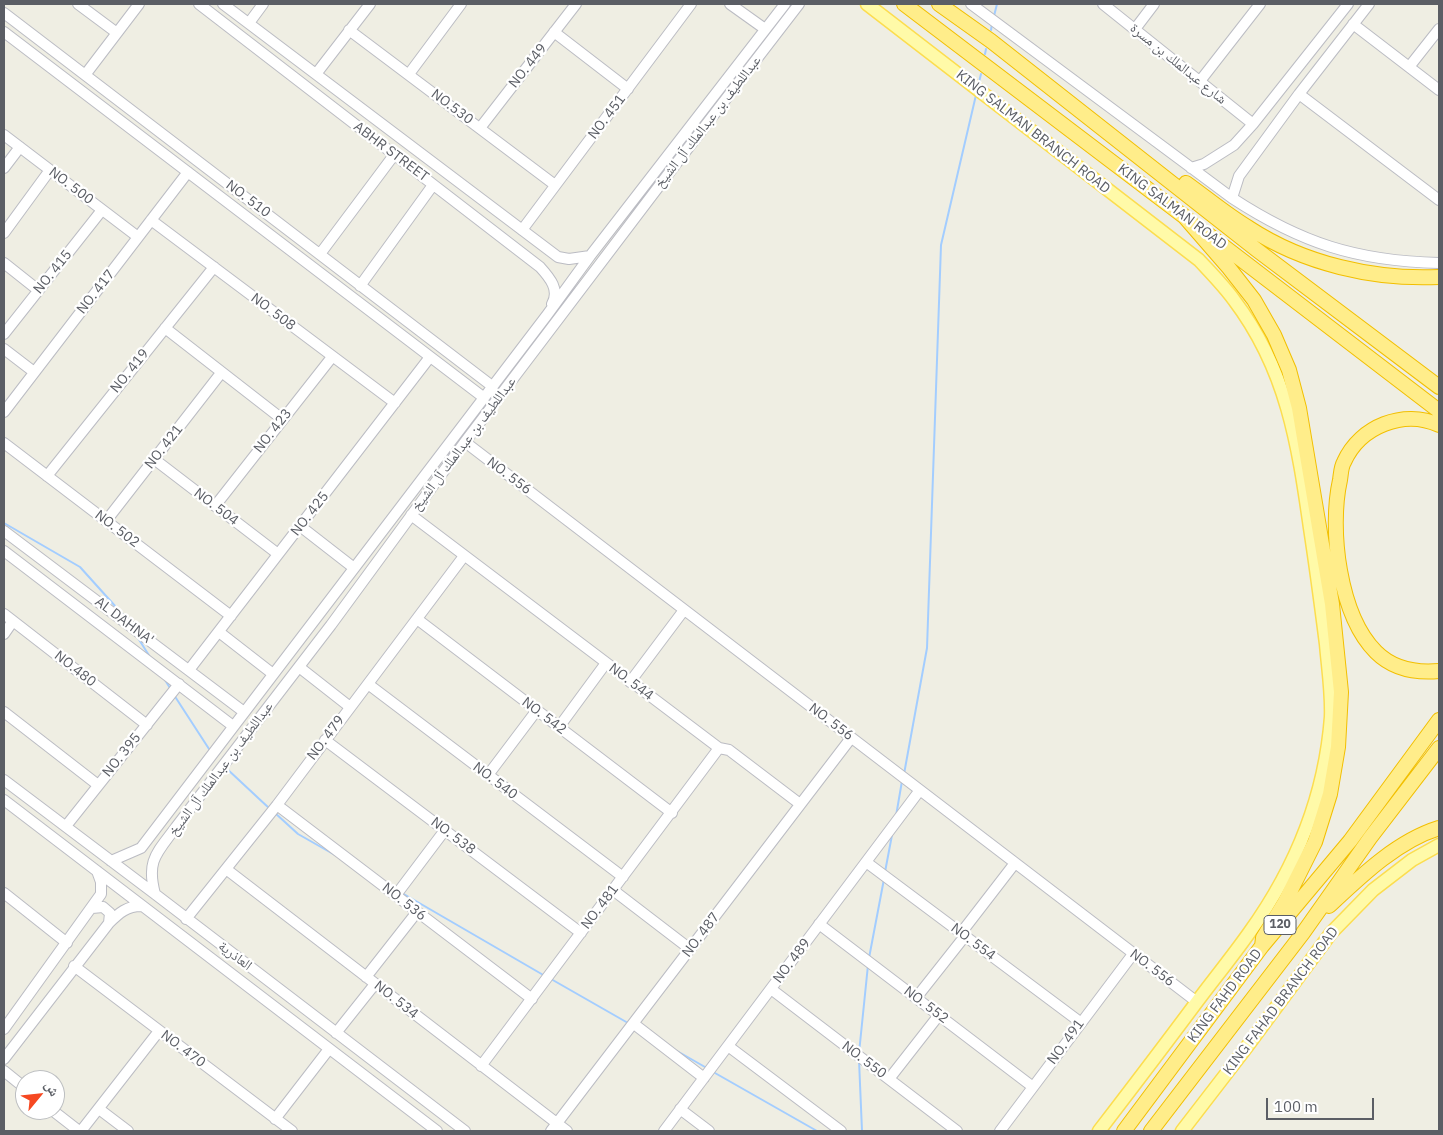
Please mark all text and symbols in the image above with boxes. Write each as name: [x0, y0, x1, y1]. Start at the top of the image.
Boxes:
street label: شارع عبدالملك بن مسرة: [1126, 20, 1230, 108]
street label: NO. 449: [505, 40, 551, 92]
street label: عبداللطيف بن عبدالملك آل الشيخ: [651, 52, 765, 192]
street label: KING SALMAN BRANCH ROAD: [953, 67, 1113, 197]
street label: NO.530: [428, 86, 476, 128]
street label: NO. 451: [585, 91, 629, 143]
street label: ABHR STREET: [350, 118, 432, 186]
street label: KING SALMAN ROAD: [1114, 161, 1230, 253]
street label: NO. 500: [45, 164, 97, 208]
street label: NO. 510: [222, 177, 274, 221]
street label: NO. 415: [30, 247, 76, 297]
street label: NO. 417: [73, 266, 119, 318]
street label: NO. 508: [247, 290, 299, 334]
street label: NO. 419: [107, 346, 153, 396]
street label: عبداللطيف بن عبدالملك آل الشيخ: [408, 374, 520, 514]
street label: NO. 423: [250, 405, 296, 457]
street label: NO. 421: [141, 421, 187, 473]
street label: NO. 556: [483, 454, 535, 498]
street label: NO. 504: [190, 485, 242, 529]
street label: NO. 425: [287, 488, 333, 540]
street label: NO. 502: [91, 507, 143, 551]
street label: AL DAHNA': [91, 594, 157, 648]
street label: NO.480: [51, 647, 99, 691]
street label: NO. 544: [605, 660, 657, 704]
street label: NO. 542: [518, 694, 570, 738]
street label: عبداللطيف بن عبدالملك آل الشيخ: [165, 699, 277, 839]
street label: NO. 556: [805, 700, 857, 744]
street label: NO. 479: [304, 712, 348, 764]
street label: NO. 395: [99, 730, 145, 780]
street label: NO. 540: [469, 759, 521, 803]
street label: NO. 538: [427, 814, 479, 858]
street label: NO. 536: [378, 879, 430, 925]
street label: NO. 481: [578, 881, 622, 933]
street label: NO. 487: [679, 909, 723, 961]
road number: 120: [1264, 916, 1296, 934]
street label: NO. 554: [947, 920, 999, 964]
street label: KING FAHAD BRANCH ROAD: [1220, 924, 1342, 1078]
street label: NO. 489: [770, 935, 814, 987]
street label: العاذرية: [215, 938, 255, 974]
street label: NO. 556: [1126, 946, 1178, 990]
street label: KING FAHD ROAD: [1184, 946, 1266, 1046]
street label: NO. 534: [370, 977, 422, 1023]
street label: NO. 552: [900, 983, 952, 1027]
street label: NO. 491: [1044, 1016, 1088, 1068]
street label: NO. 470: [157, 1027, 209, 1071]
street label: NO. 550: [838, 1038, 890, 1082]
north arrow: [15, 1070, 65, 1120]
text: ش: [41, 1078, 64, 1099]
scale bar: [1268, 1088, 1376, 1120]
text: 100 m: [1274, 1097, 1318, 1116]

